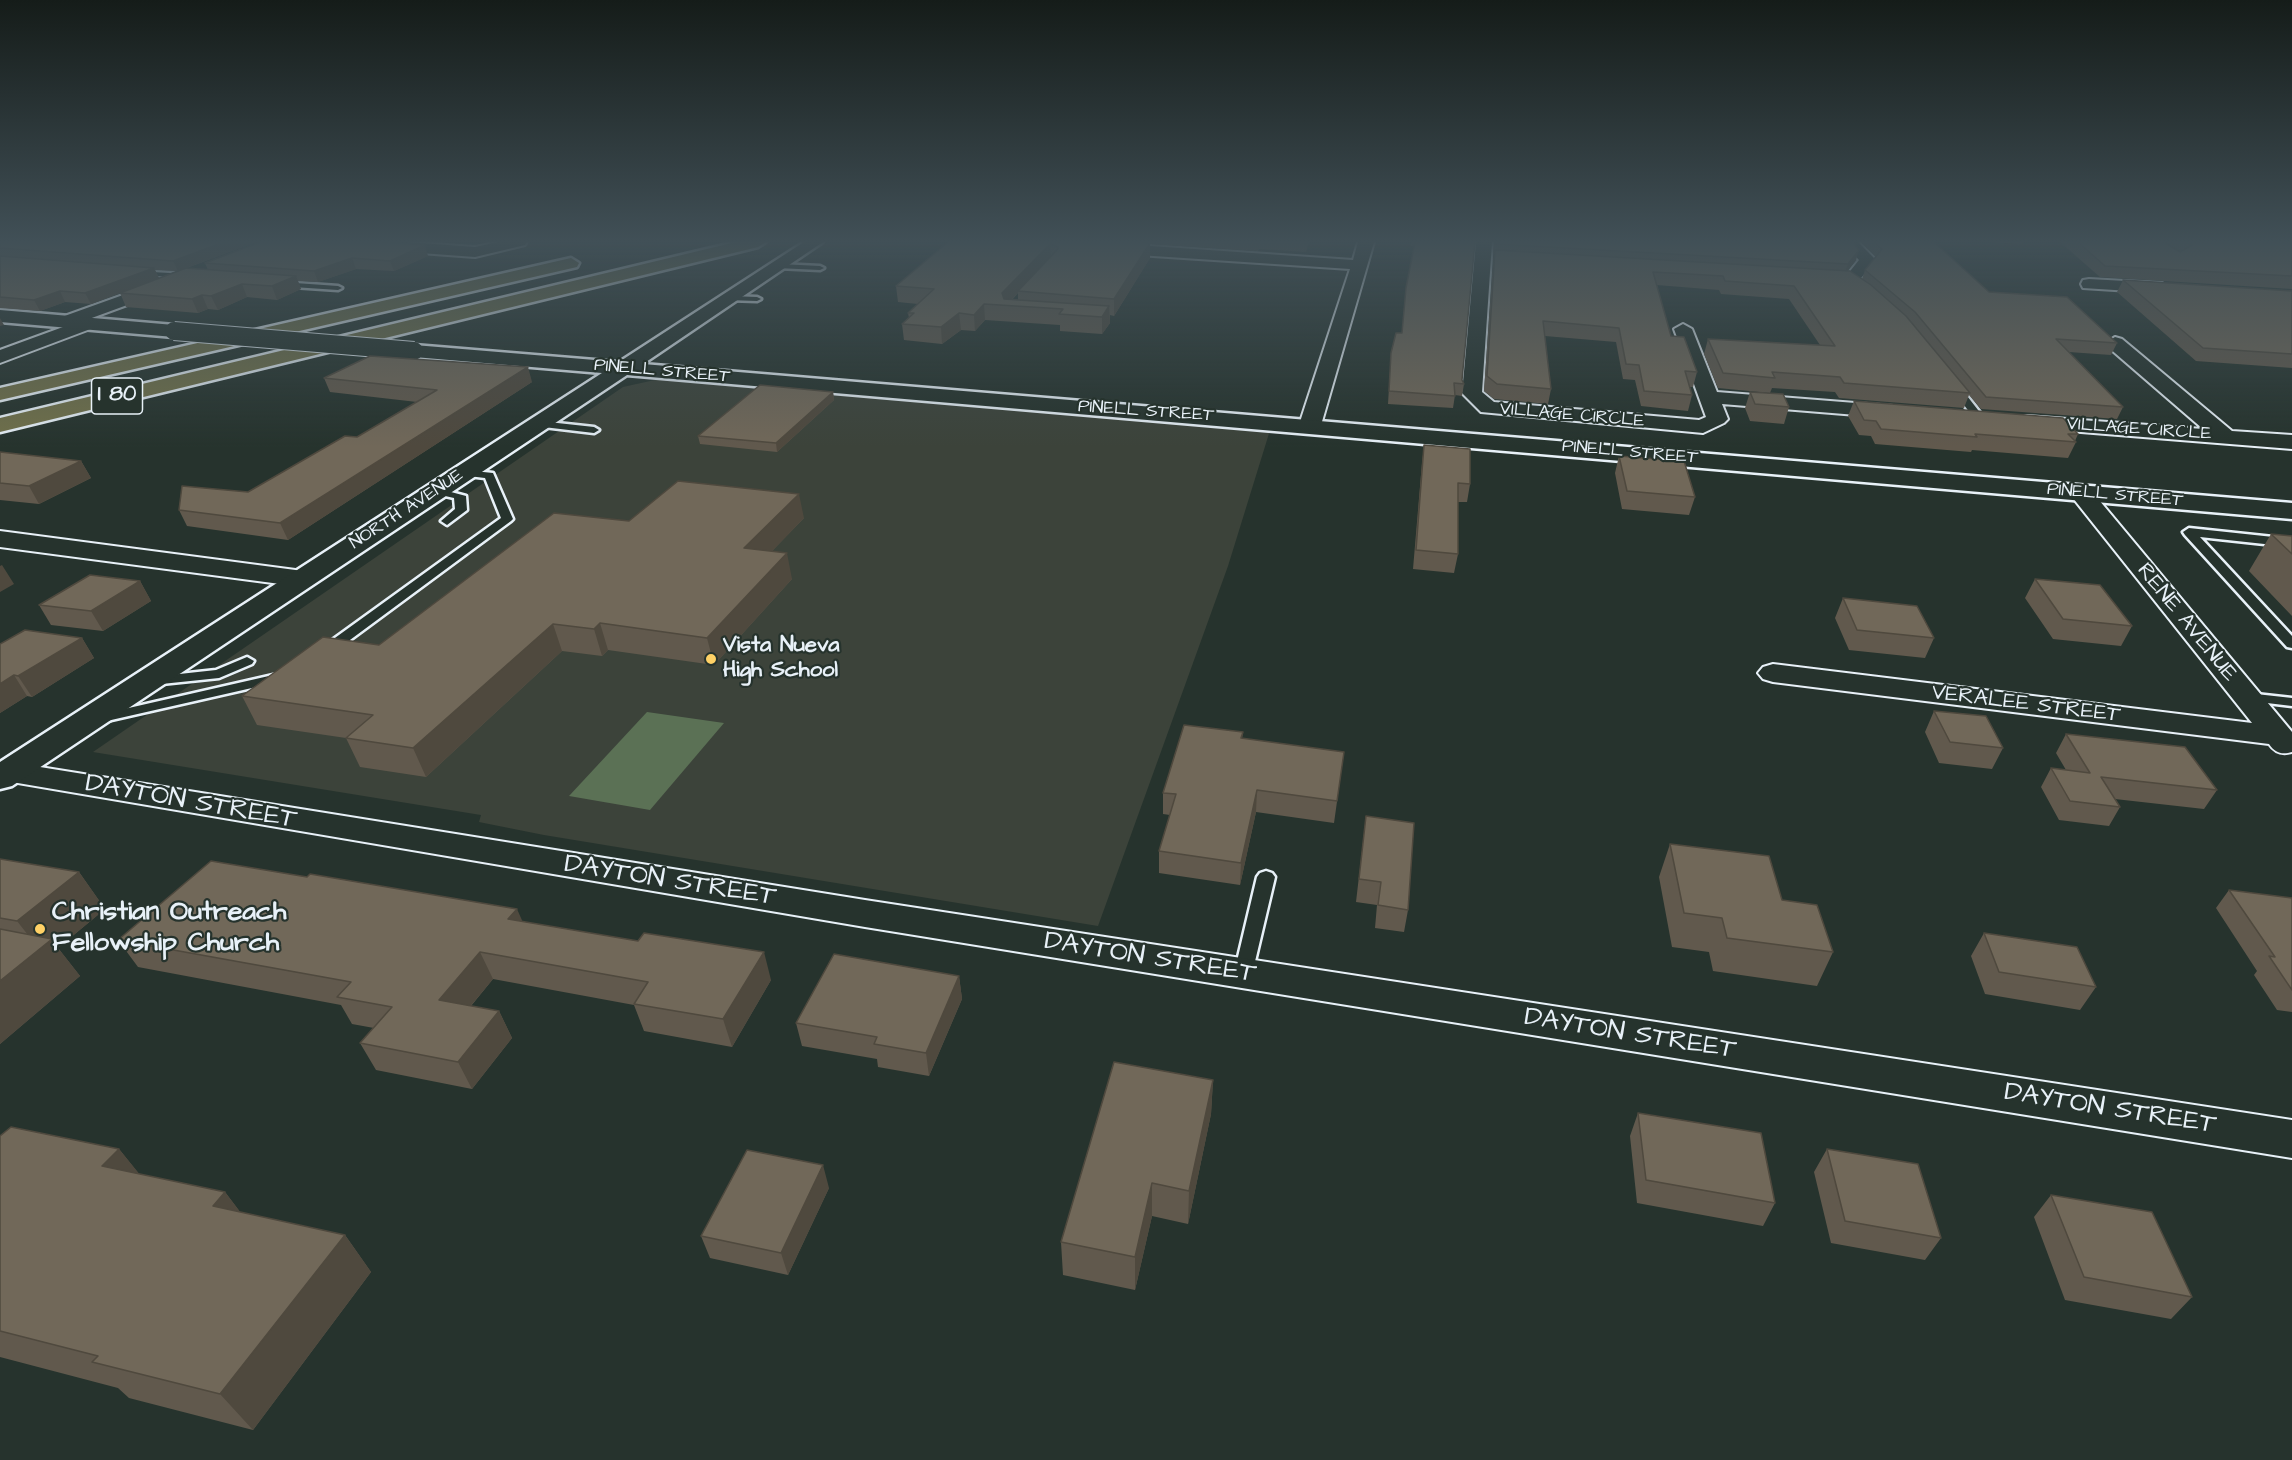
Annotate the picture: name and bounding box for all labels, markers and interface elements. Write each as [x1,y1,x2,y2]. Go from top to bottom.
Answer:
street label: PINELL STREET [593,355,731,389]
road number: I 80 [92,378,142,414]
street label: PINELL STREET [1077,396,1215,428]
street label: VILLAGE CIRCLE [1499,399,1645,433]
street label: VILLAGE CIRCLE [2066,414,2212,446]
street label: PINELL STREET [1561,436,1699,470]
street label: NORTH AVENUE [346,465,468,555]
street label: PINELL STREET [2046,479,2184,513]
street label: RENE AVENUE [2130,559,2242,687]
place label: Vista Nueva High School [723,633,840,684]
marker: Vista Nueva High School [704,652,718,666]
street label: VERALEE STREET [1930,680,2122,730]
street label: DAYTON STREET [83,768,299,838]
street label: DAYTON STREET [562,849,778,915]
place label: Christian Outreach Fellowship Church [52,897,286,960]
marker: Christian Outreach Fellowship Church [33,922,47,936]
street label: DAYTON STREET [1042,926,1258,992]
street label: DAYTON STREET [1522,1002,1738,1068]
street label: DAYTON STREET [2002,1077,2218,1143]

